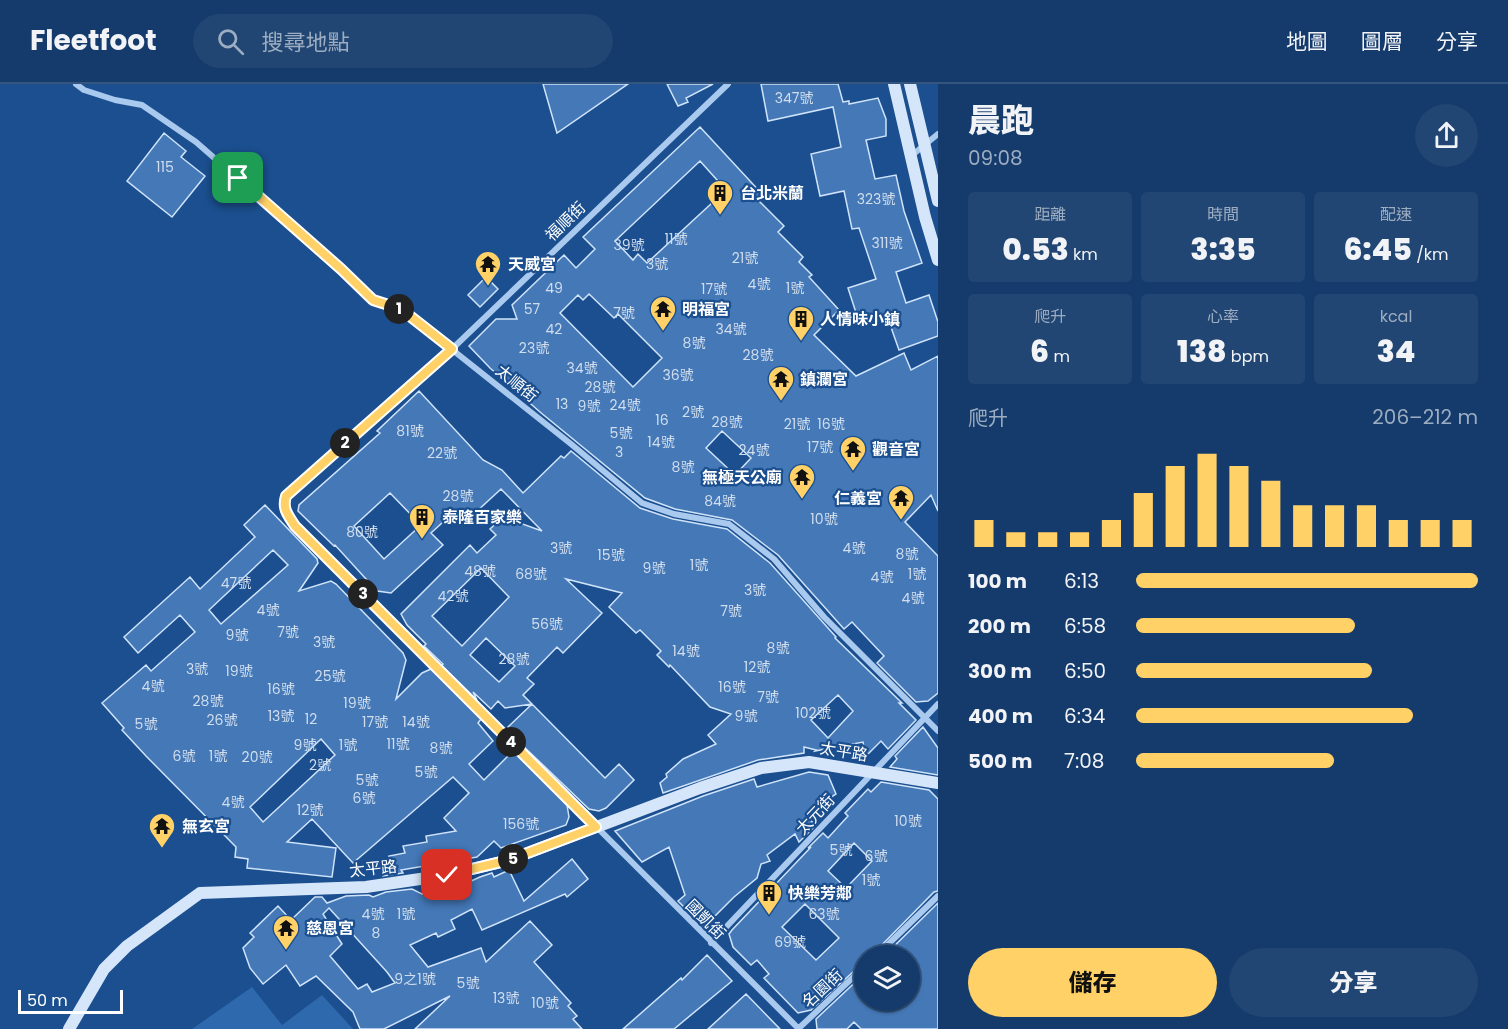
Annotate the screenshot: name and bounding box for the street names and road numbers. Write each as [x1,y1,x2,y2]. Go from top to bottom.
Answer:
street label: 福順街 [540,196,591,246]
street label: 太順街 [491,359,543,407]
street label: 太平路 [818,736,869,767]
street label: 太元街 [791,789,840,840]
street label: 太平路 [348,855,398,882]
street label: 國凱街 [681,894,731,944]
street label: 名園街 [797,964,848,1013]

